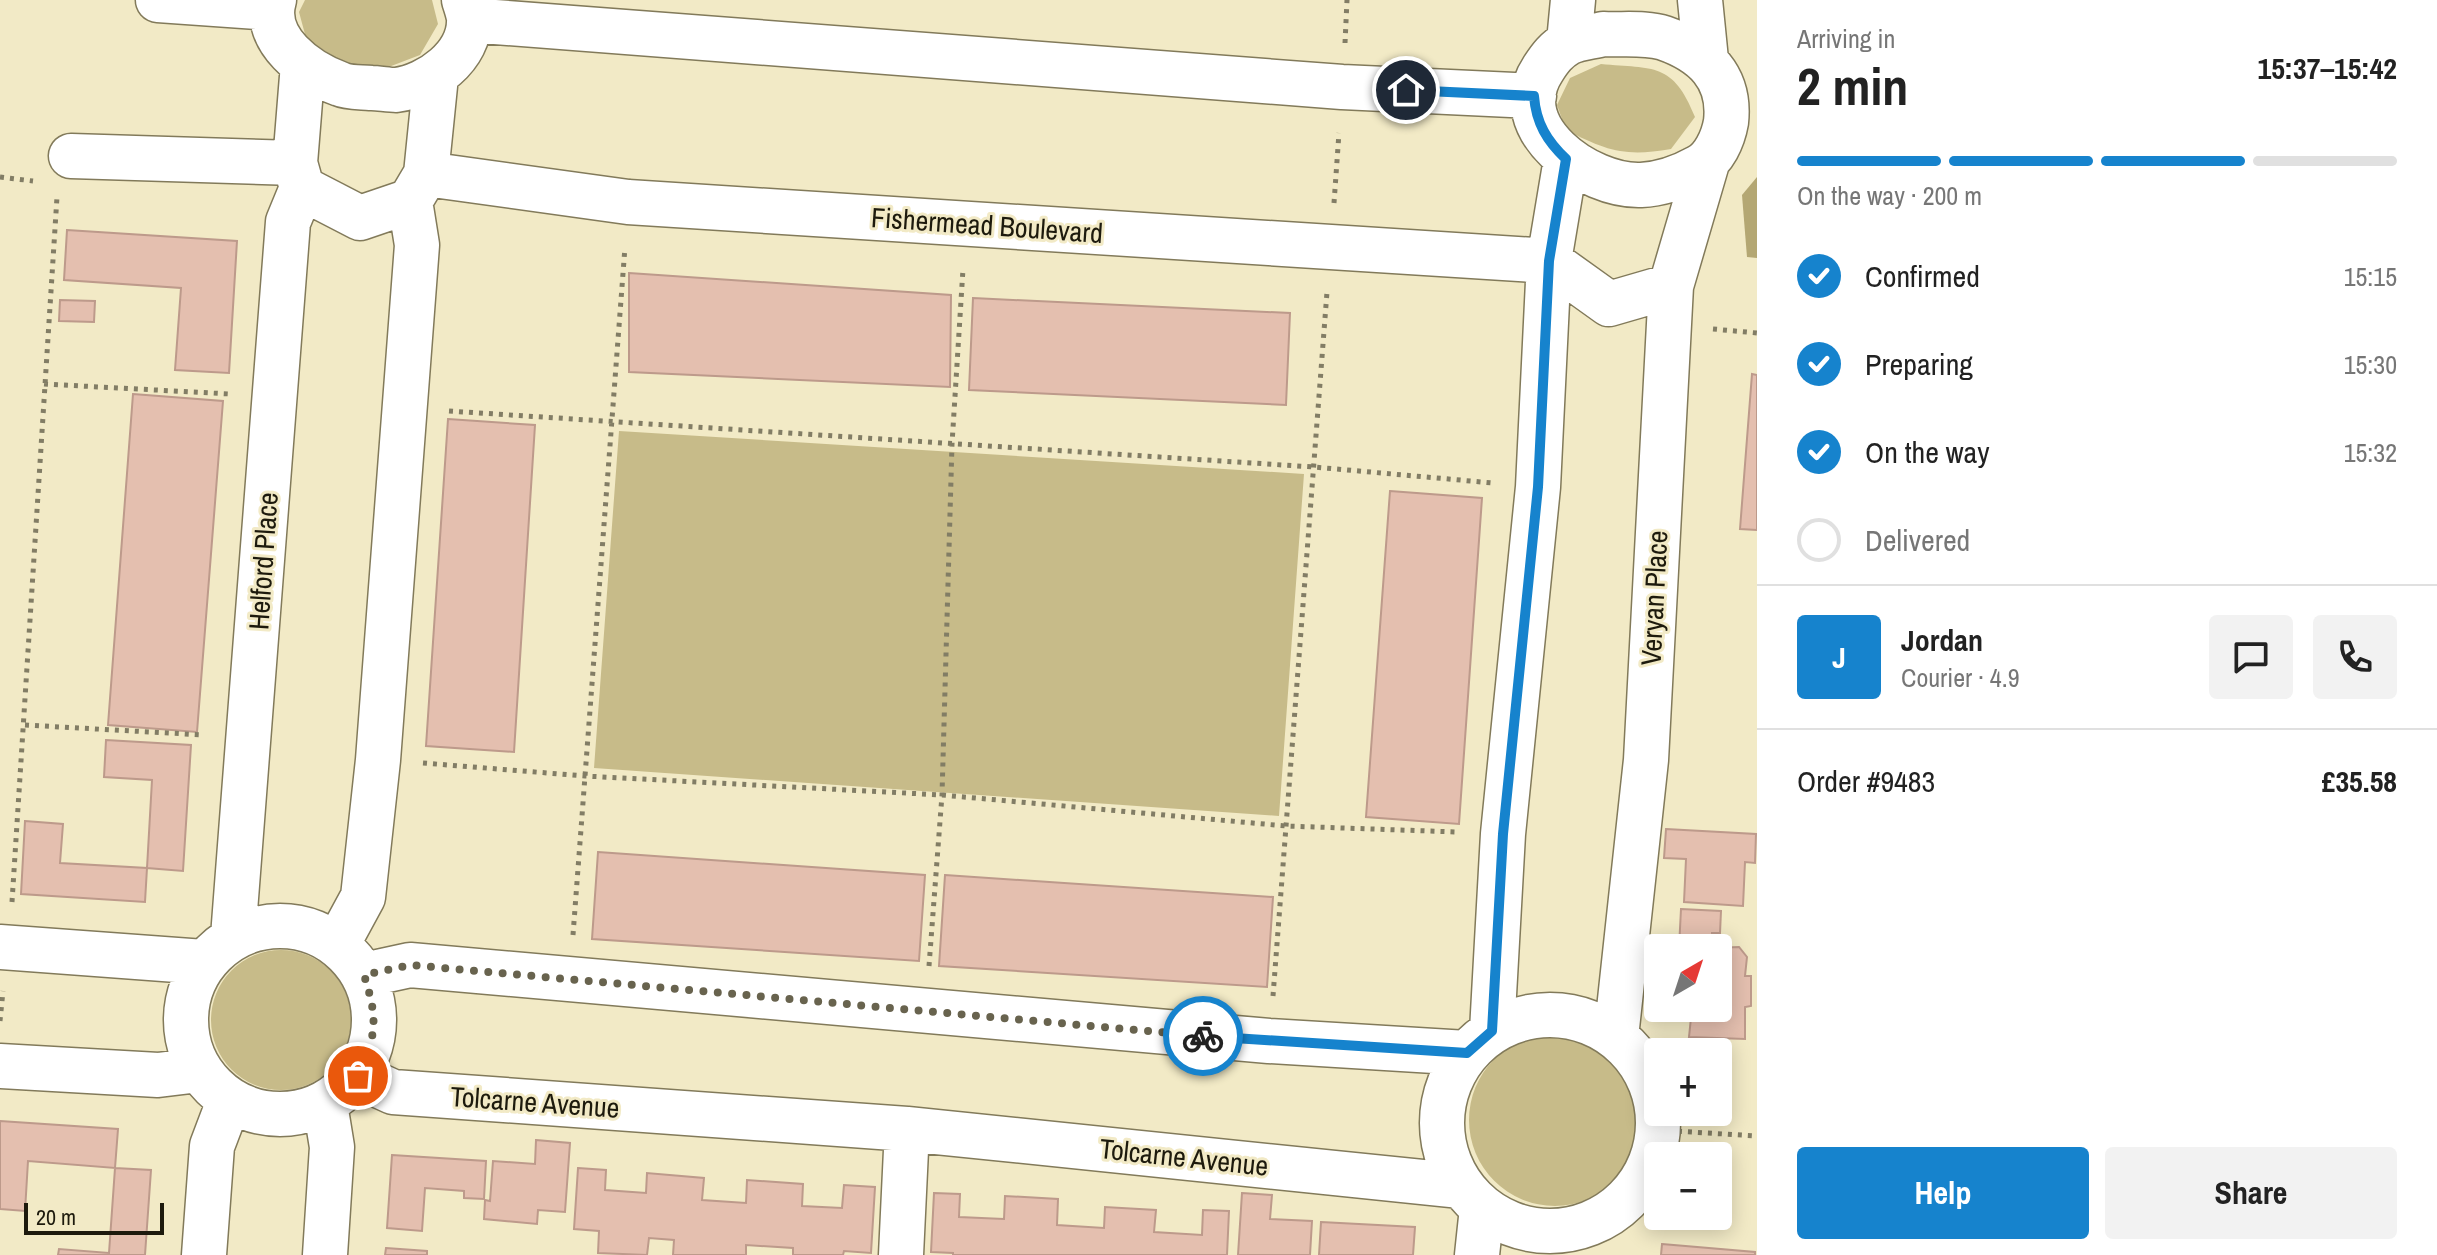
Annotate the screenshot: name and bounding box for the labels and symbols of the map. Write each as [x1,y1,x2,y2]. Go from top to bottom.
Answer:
pin [1372,56,1440,124]
street label: Fishermead Boulevard [870,198,1104,252]
street label: Helford Place [239,491,287,631]
street label: Veryan Place [1631,529,1677,667]
north arrow [1644,934,1732,1022]
courier [1163,996,1243,1076]
pin [324,1042,392,1110]
street label: Tolcarne Avenue [449,1077,621,1127]
street label: Tolcarne Avenue [1098,1129,1270,1185]
scale bar [24,1199,164,1235]

